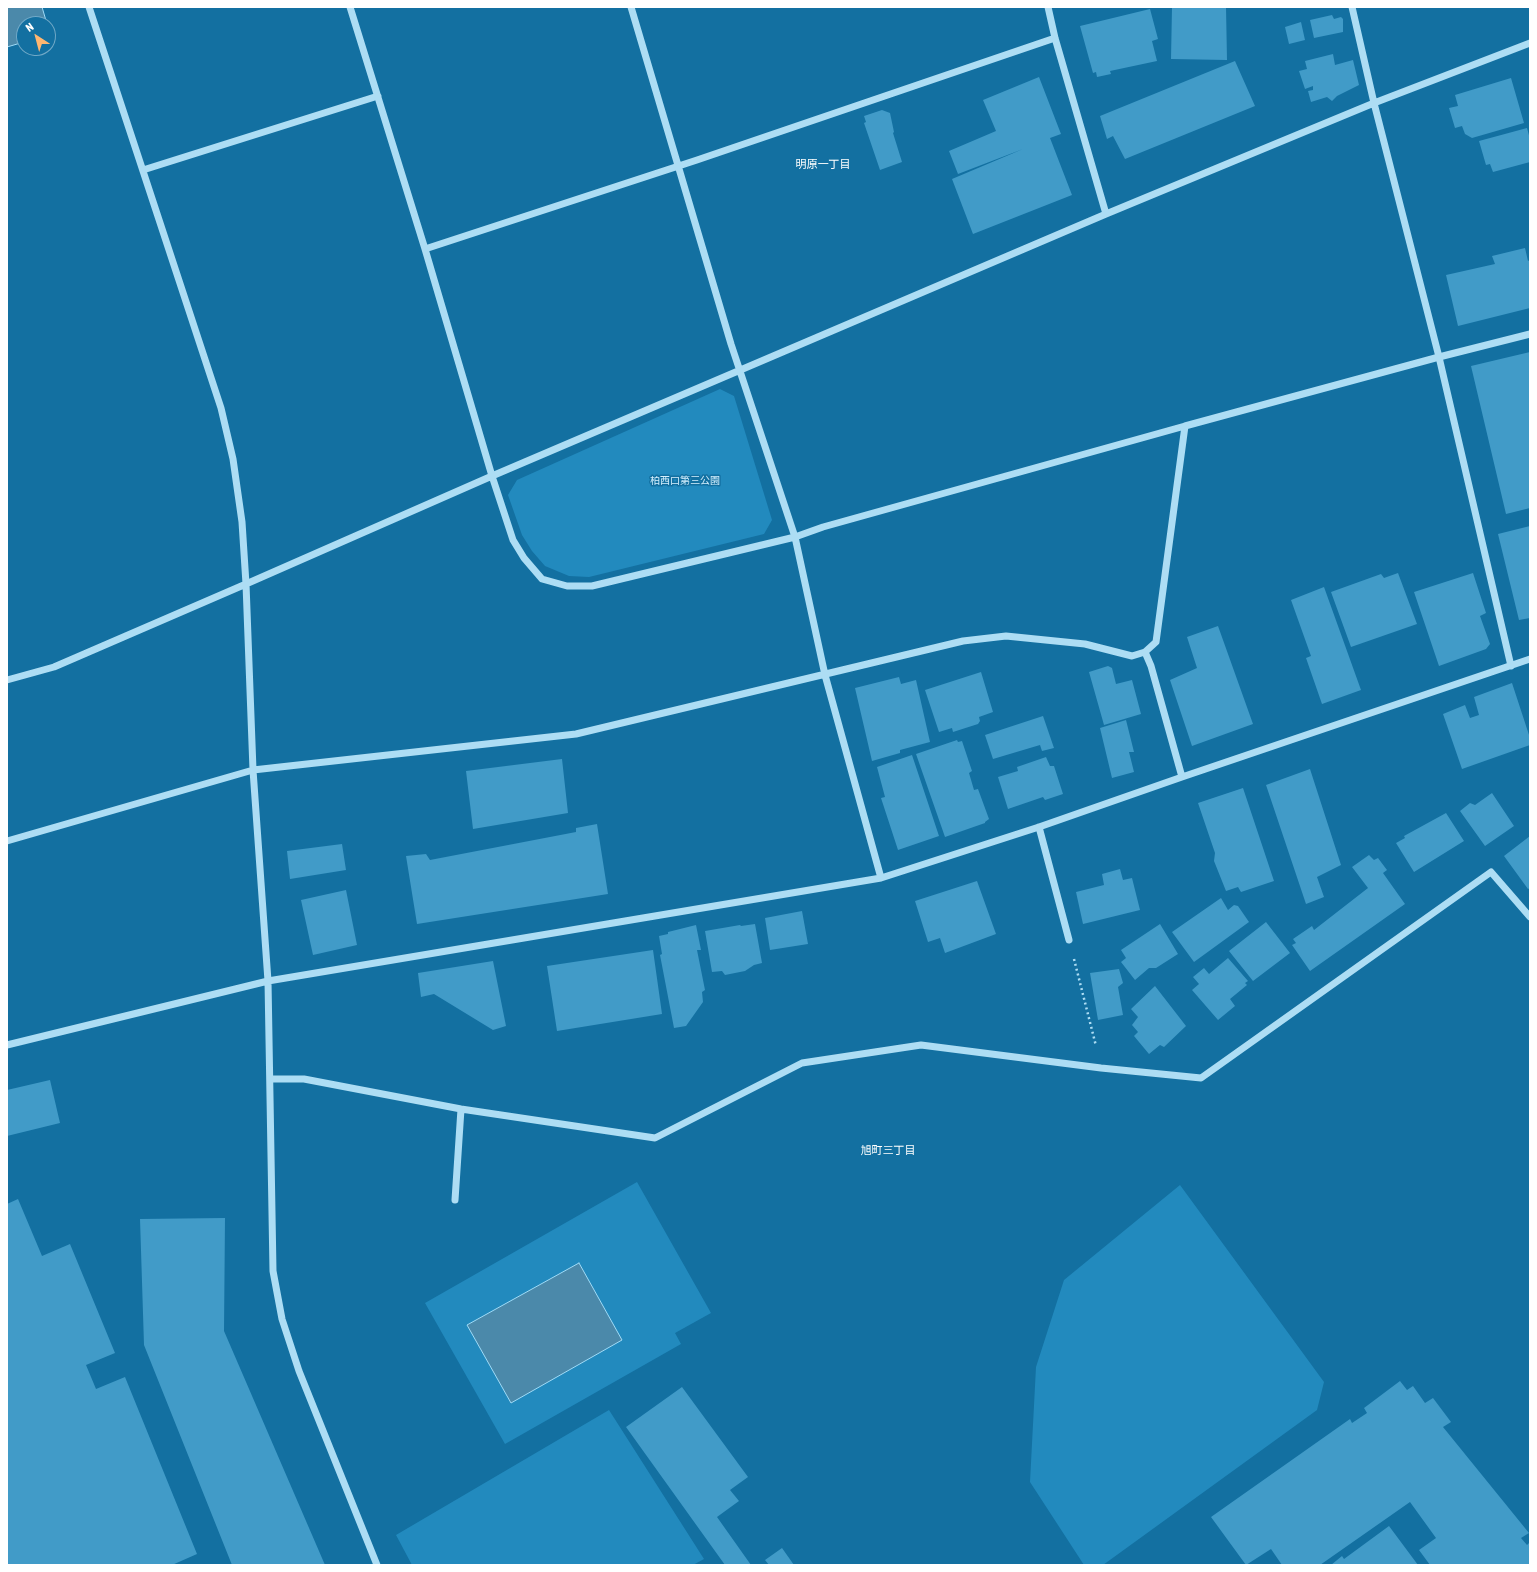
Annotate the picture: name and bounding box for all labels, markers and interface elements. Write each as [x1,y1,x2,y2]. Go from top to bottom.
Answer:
north arrow [16,16,56,56]
text: N [23,20,36,34]
district label: 明原一丁目 [796,158,850,172]
park label: 柏西口第三公園 [650,475,720,487]
district label: 旭町三丁目 [861,1144,915,1158]

